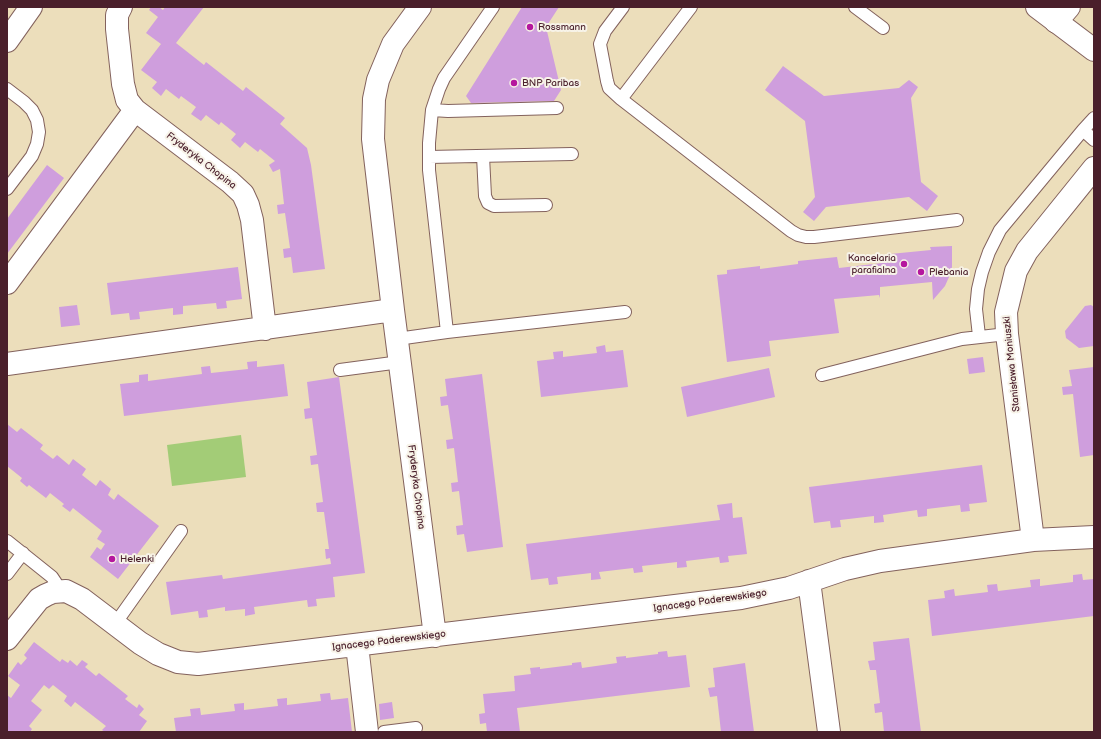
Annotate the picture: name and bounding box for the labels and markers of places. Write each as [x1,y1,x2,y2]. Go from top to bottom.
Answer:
place label: Rossmann [538,21,586,33]
marker: Rossmann [525,22,535,32]
place label: BNP Paribas [522,77,579,89]
marker: BNP Paribas [509,78,519,88]
place label: Kancelaria parafialna [848,252,896,276]
marker: Kancelaria parafialna [899,259,909,269]
place label: Plebania [929,266,968,278]
marker: Plebania [916,267,926,277]
place label: Helenki [120,553,154,565]
marker: Helenki [107,554,117,564]

